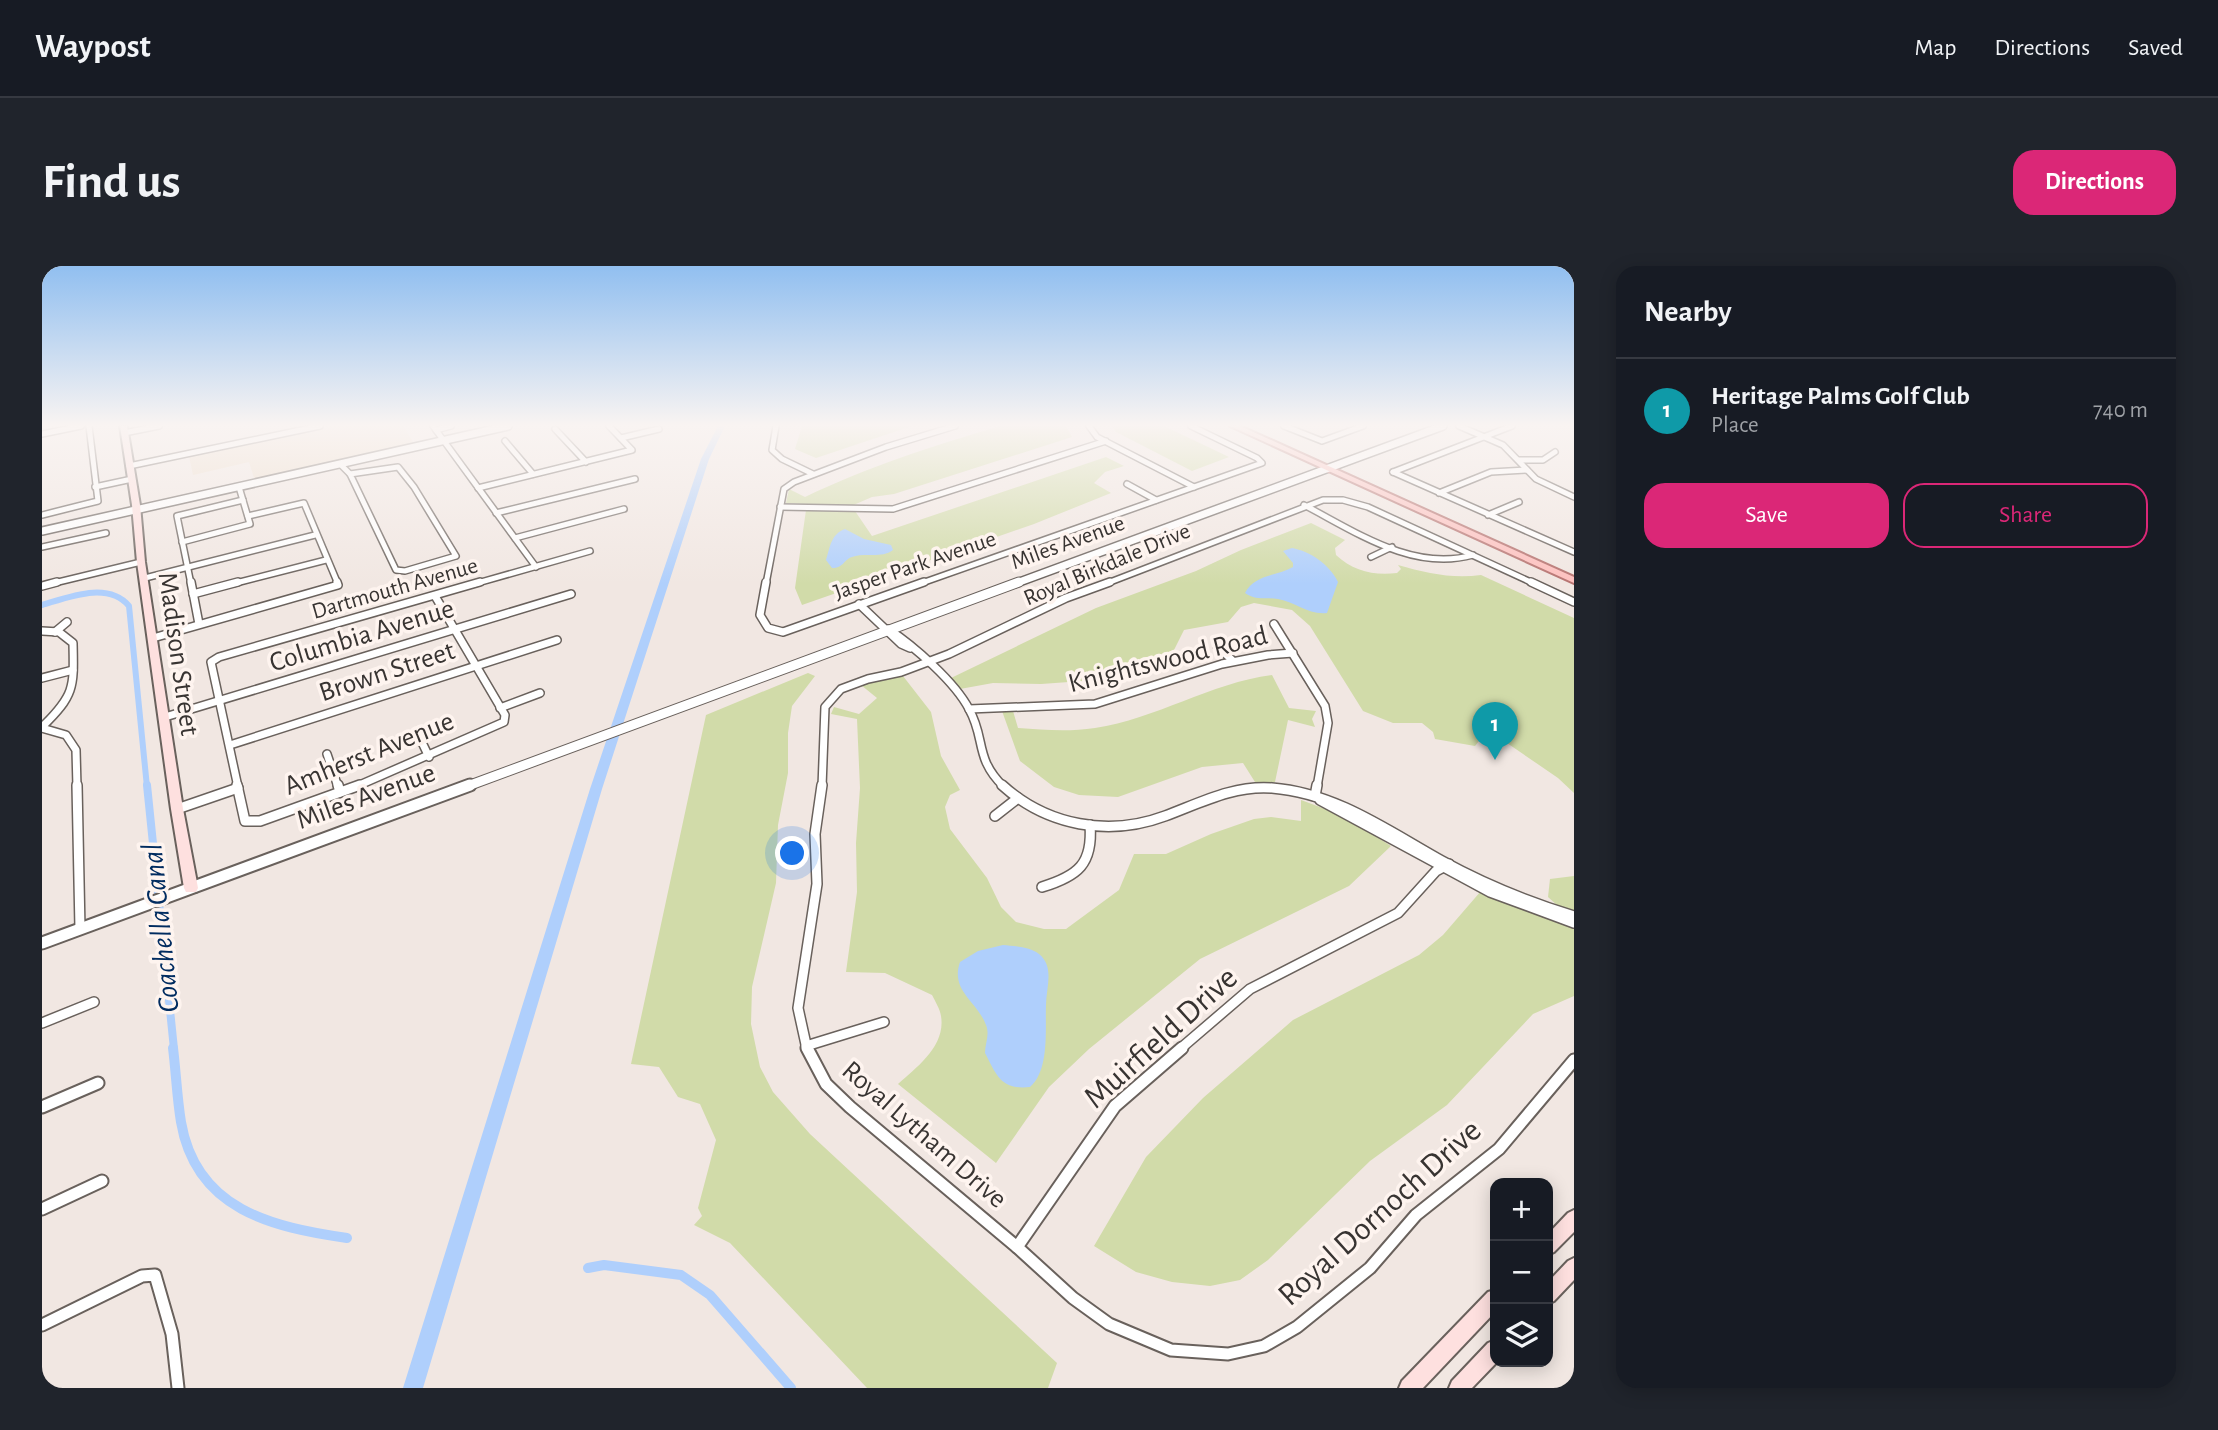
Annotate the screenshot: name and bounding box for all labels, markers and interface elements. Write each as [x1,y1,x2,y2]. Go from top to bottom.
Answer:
text: Waypost [35,31,151,64]
text: Map [1914,36,1956,60]
text: Directions [1994,36,2090,60]
text: Saved [2128,36,2183,60]
button: Directions [2013,150,2176,215]
text: Find us [42,158,181,207]
text: Nearby [1644,297,1732,327]
text: Heritage Palms Golf Club [1711,383,1970,409]
text: 1 [1663,399,1671,422]
text: 740 m [2093,399,2148,422]
text: Place [1711,414,1759,437]
button: Save [1644,483,1889,548]
button: Share [1903,483,2148,548]
street label: Miles Avenue [1008,512,1128,574]
street label: Royal Birkdale Drive [1020,520,1194,610]
street label: Jasper Park Avenue [831,527,999,605]
street label: Dartmouth Avenue [309,554,481,624]
street label: Madison Street [153,570,203,738]
street label: Columbia Avenue [266,595,458,677]
street label: Knightswood Road [1065,622,1271,698]
street label: Brown Street [316,637,458,707]
pin: 1 [1472,702,1518,760]
street label: Amherst Avenue [280,707,458,801]
street label: Miles Avenue [293,759,439,835]
your location [775,836,809,870]
water label: Coachella Canal [137,842,185,1014]
street label: Muirfield Drive [1078,961,1244,1115]
street label: Royal Lytham Drive [836,1056,1012,1214]
street label: Royal Dornoch Drive [1272,1114,1488,1312]
map controls [1490,1178,1553,1367]
button: + [1490,1178,1553,1241]
button: − [1490,1241,1553,1304]
button: layers [1490,1304,1553,1367]

